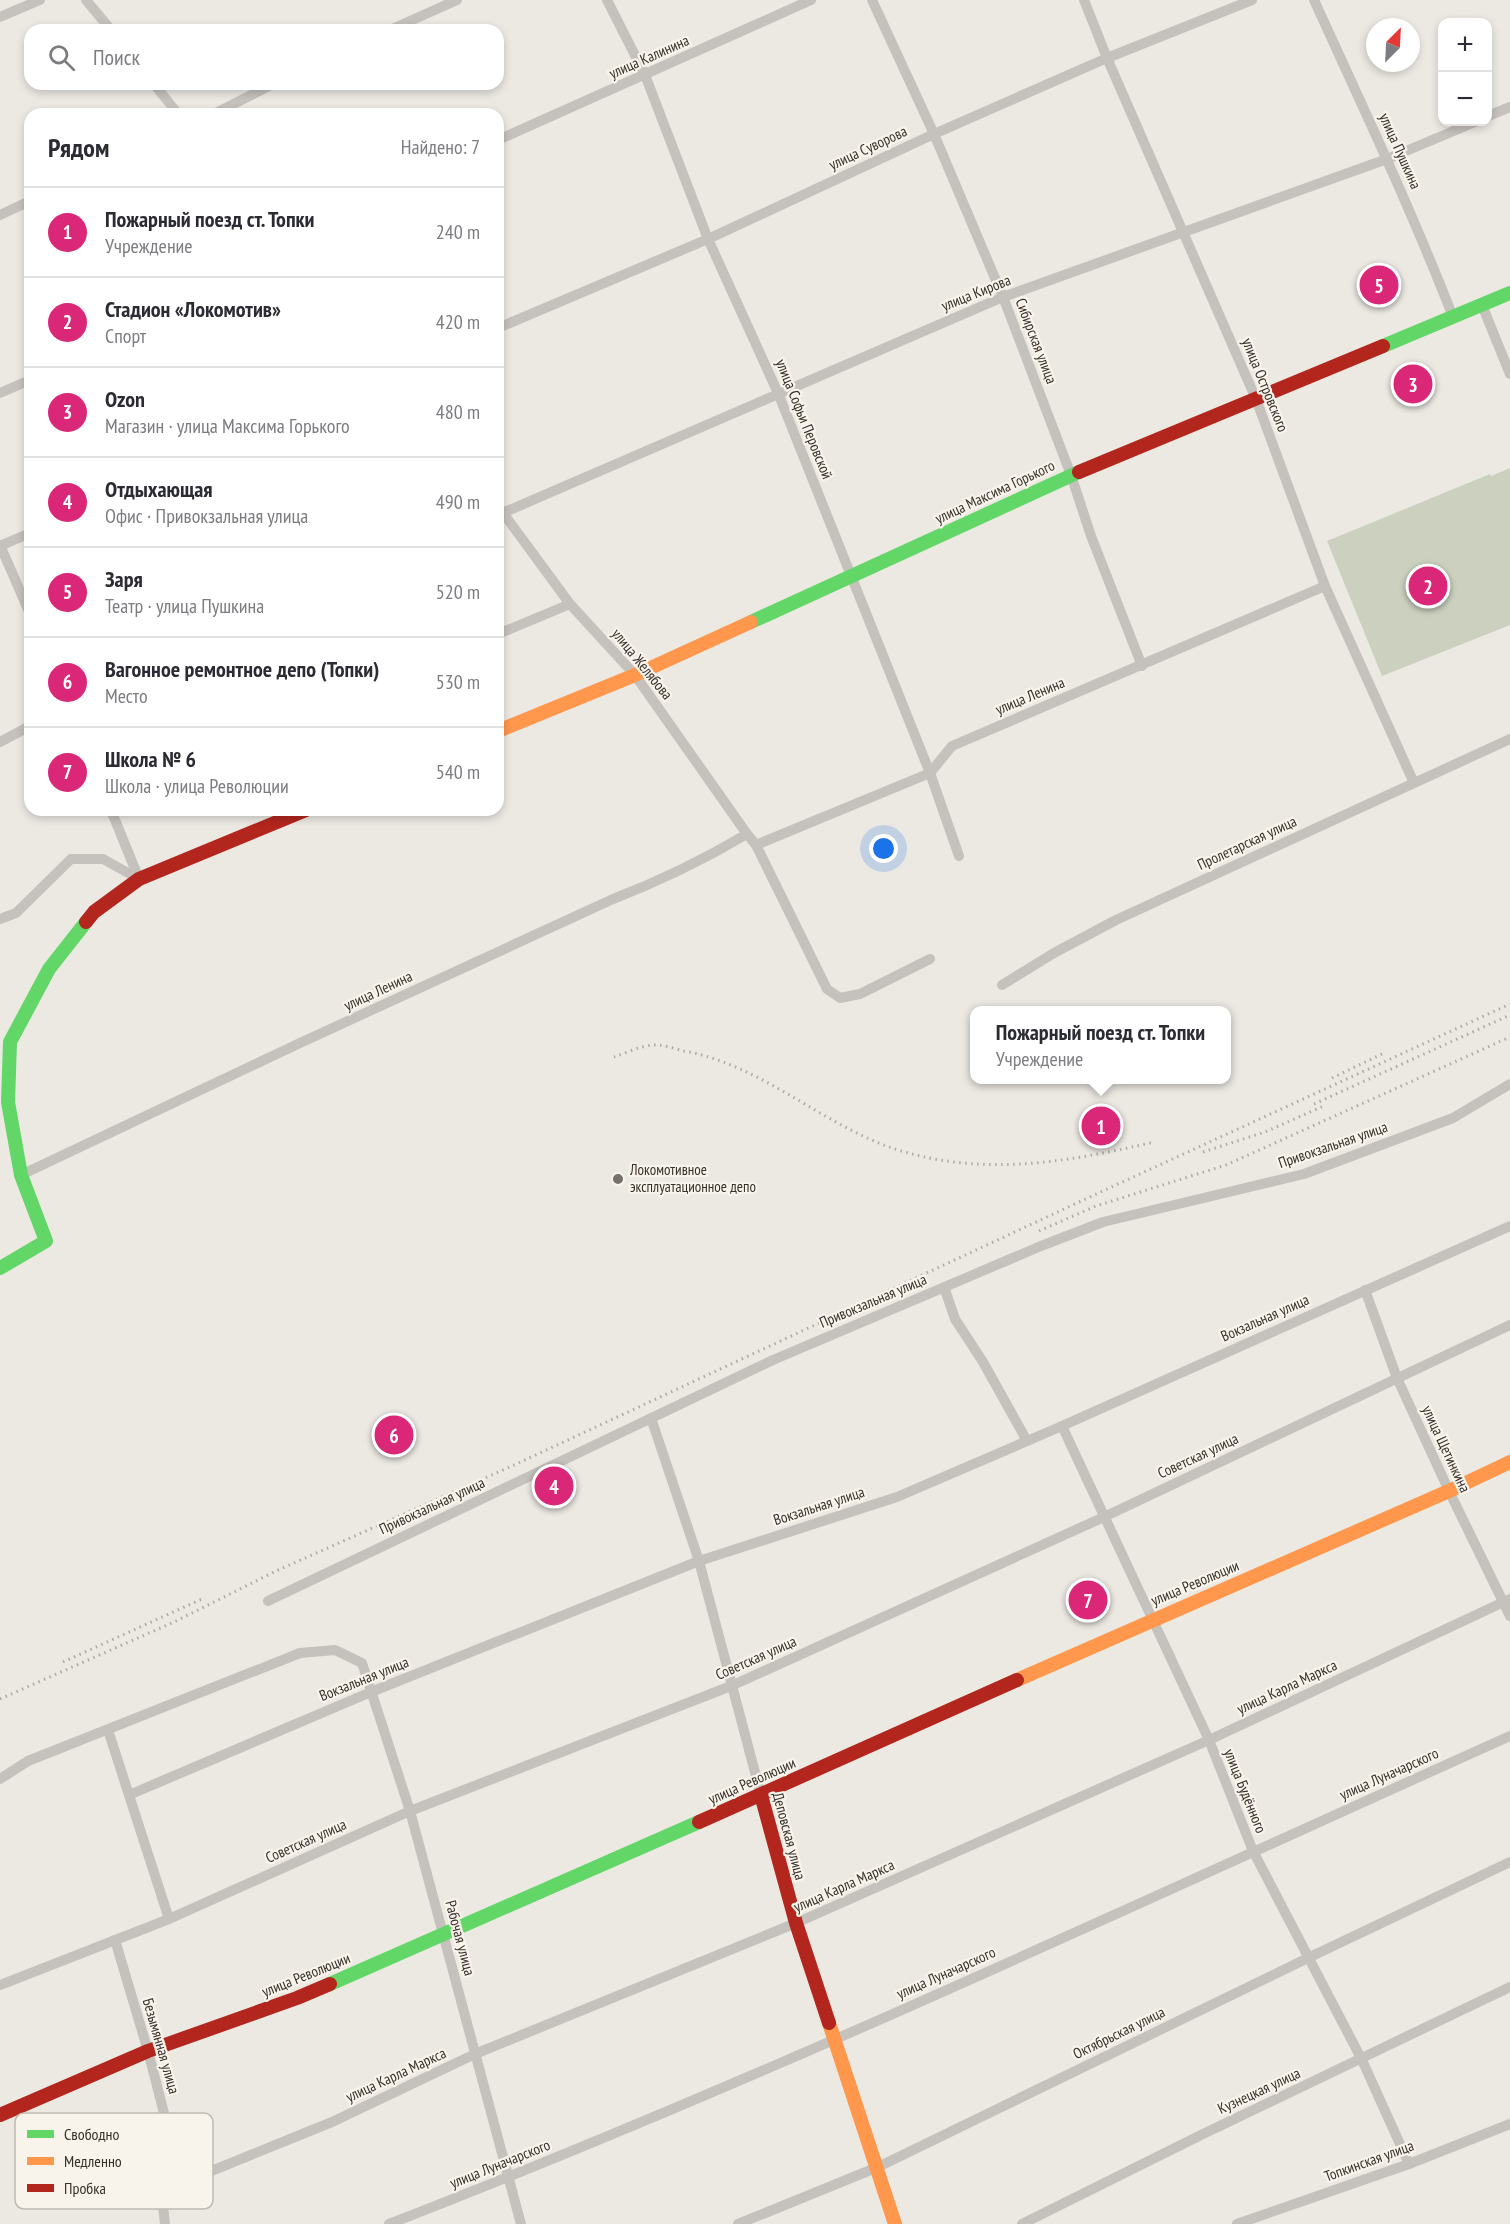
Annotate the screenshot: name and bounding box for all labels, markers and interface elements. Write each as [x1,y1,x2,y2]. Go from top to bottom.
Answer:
north arrow [1366,18,1420,72]
map controls [1438,18,1492,126]
button: + [1438,18,1492,72]
search box [24,24,504,90]
street label: улица Калинина [606,30,692,83]
icon: search [45,41,78,74]
text: Поиск [93,43,140,71]
button: − [1438,72,1492,126]
street label: улица Пушкина [1375,110,1426,192]
street label: улица Суворова [826,121,910,174]
text: Рядом [48,131,109,164]
text: Найдено: 7 [401,134,480,160]
text: Пожарный поезд ст. Топки [105,205,314,233]
text: 1 [63,219,72,245]
text: 240 m [436,219,480,245]
text: Учреждение [105,233,193,259]
pin: 5 [1360,262,1398,308]
street label: улица Кирова [938,270,1013,315]
text: Стадион «Локомотив» [105,295,281,323]
street label: Сибирская улица [1011,295,1061,386]
text: 2 [63,309,72,335]
text: 420 m [436,309,480,335]
text: Спорт [105,323,146,349]
street label: улица Островского [1238,335,1293,434]
street label: улица Софьи Перовской [772,356,837,482]
pin: 3 [1394,362,1432,406]
text: Ozon [105,385,145,413]
text: 3 [63,399,72,425]
text: 480 m [436,399,480,425]
text: Магазин · улица Максима Горького [105,413,350,439]
street label: улица Максима Горького [932,456,1058,528]
text: Отдыхающая [105,475,213,503]
text: 4 [63,489,72,515]
text: 490 m [436,489,480,515]
text: Офис · Привокзальная улица [105,503,308,529]
pin: 2 [1408,564,1448,608]
text: Заря [105,565,143,593]
text: 5 [63,579,72,605]
text: 520 m [436,579,480,605]
text: Театр · улица Пушкина [105,593,264,619]
street label: улица Желябова [608,624,677,703]
text: Вагонное ремонтное депо (Топки) [105,655,379,683]
text: 6 [63,669,72,695]
text: 530 m [436,669,480,695]
street label: улица Ленина [992,672,1067,719]
text: Место [105,683,148,709]
text: Школа № 6 [105,745,196,773]
text: 7 [63,759,72,785]
text: 540 m [436,759,480,785]
text: Школа · улица Революции [105,773,289,799]
street label: Пролетарская улица [1194,811,1299,874]
your location [869,834,898,863]
street label: улица Ленина [341,966,415,1015]
popup [970,1006,1231,1084]
text: Пожарный поезд ст. Топки [996,1018,1205,1046]
text: Учреждение [996,1046,1083,1072]
pin: 1 [1082,1104,1120,1148]
street label: Привокзальная улица [1276,1117,1390,1172]
place label: Локомотивное эксплуатационное депо [629,1160,756,1196]
marker: Локомотивное эксплуатационное депо [611,1172,625,1186]
street label: Привокзальная улица [816,1269,929,1332]
street label: Вокзальная улица [1218,1290,1312,1345]
street label: улица Щетинкина [1418,1402,1475,1495]
pin: 6 [374,1412,414,1458]
street label: Советская улица [1155,1429,1241,1482]
pin: 4 [534,1464,574,1508]
street label: Привокзальная улица [376,1473,488,1538]
street label: Вокзальная улица [771,1482,867,1529]
street label: улица Революции [1148,1556,1242,1610]
pin: 7 [1068,1578,1108,1622]
street label: Советская улица [712,1631,799,1684]
street label: Вокзальная улица [316,1652,411,1705]
street label: улица Карла Маркса [1234,1655,1340,1718]
street label: улица Луначарского [1336,1743,1441,1804]
street label: улица Будённого [1220,1746,1271,1836]
street label: улица Революции [705,1753,798,1808]
street label: Деповская улица [769,1790,810,1882]
street label: Советская улица [262,1814,349,1867]
street label: улица Карла Маркса [790,1855,897,1916]
street label: Рабочая улица [441,1898,480,1978]
street label: улица Луначарского [893,1942,998,2003]
street label: улица Революции [259,1948,353,2001]
street label: Безымянная улица [139,1996,184,2096]
street label: Октябрьская улица [1070,2002,1168,2063]
street label: улица Карла Маркса [343,2043,449,2106]
street label: Кузнецкая улица [1214,2063,1303,2118]
legend [15,2113,213,2209]
text: Свободно [64,2124,119,2144]
street label: улица Луначарского [447,2135,553,2192]
street label: Топкинская улица [1322,2136,1416,2186]
text: Медленно [64,2151,122,2171]
text: Пробка [64,2178,106,2198]

